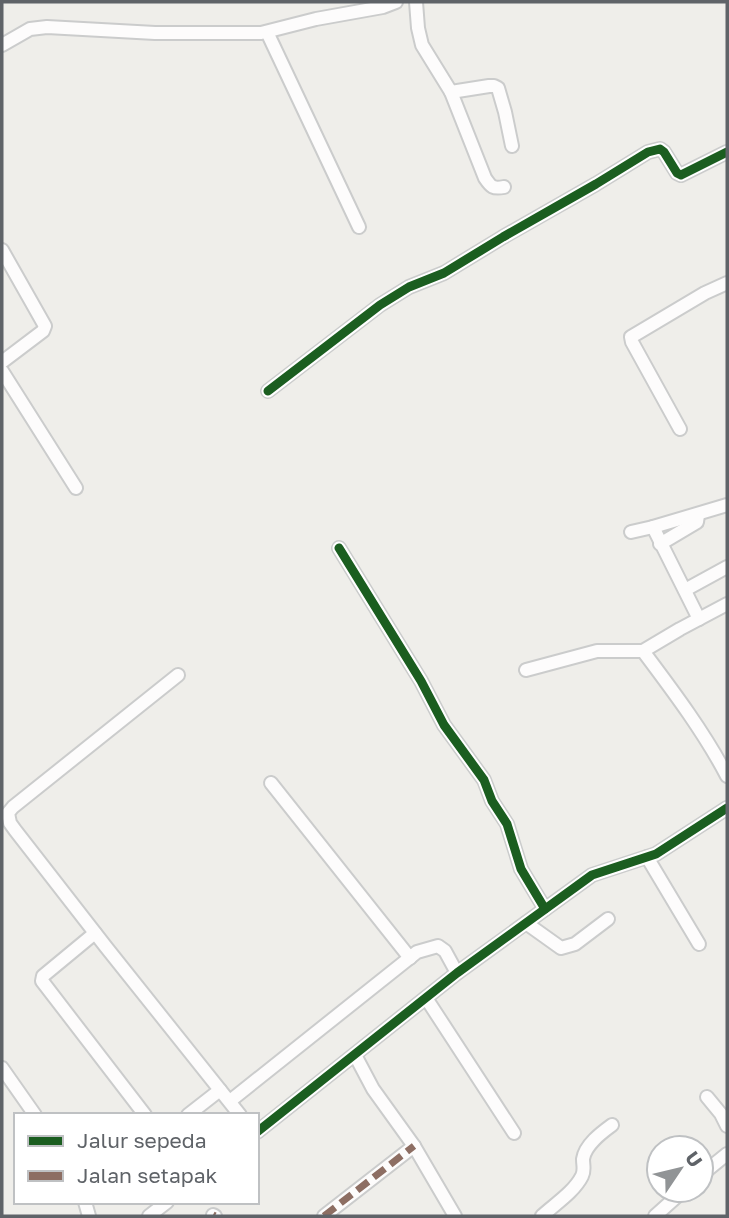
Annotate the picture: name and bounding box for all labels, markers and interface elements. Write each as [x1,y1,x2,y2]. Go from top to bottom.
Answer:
legend [14,1113,259,1204]
text: Jalur sepeda [77,1127,207,1153]
north arrow [645,1134,715,1204]
text: U [681,1147,708,1171]
text: Jalan setapak [77,1162,218,1188]

